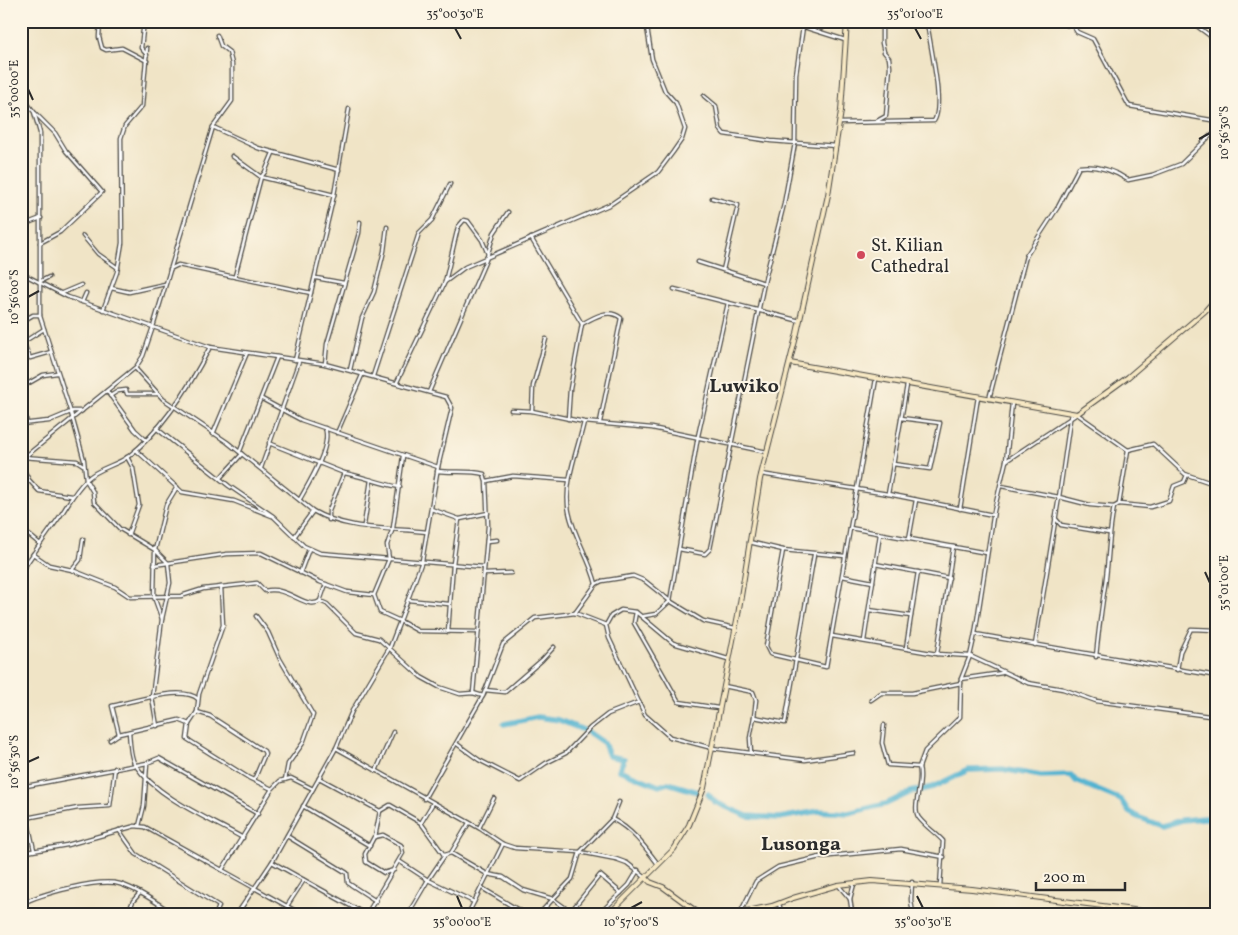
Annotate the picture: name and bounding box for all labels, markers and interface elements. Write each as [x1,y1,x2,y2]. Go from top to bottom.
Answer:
text: 35°00'30"E [426,7,484,23]
text: 35°01'00"E [887,7,943,23]
text: 35°00'00"E [7,60,23,118]
text: 10°56'30"S [1217,106,1233,160]
place label: St. Kilian Cathedral [871,234,949,280]
marker: St. Kilian Cathedral [855,249,867,261]
text: 10°56'00"S [7,269,23,325]
district label: Luwiko [709,373,779,401]
text: 35°01'00"E [1217,555,1233,611]
text: 10°56'30"S [7,735,23,789]
district label: Lusonga [761,831,841,859]
scale bar [1036,860,1124,892]
text: 200 m [1043,868,1086,889]
text: 35°00'00"E [433,915,491,931]
text: 10°57'00"S [603,915,659,931]
text: 35°00'30"E [894,915,952,931]

